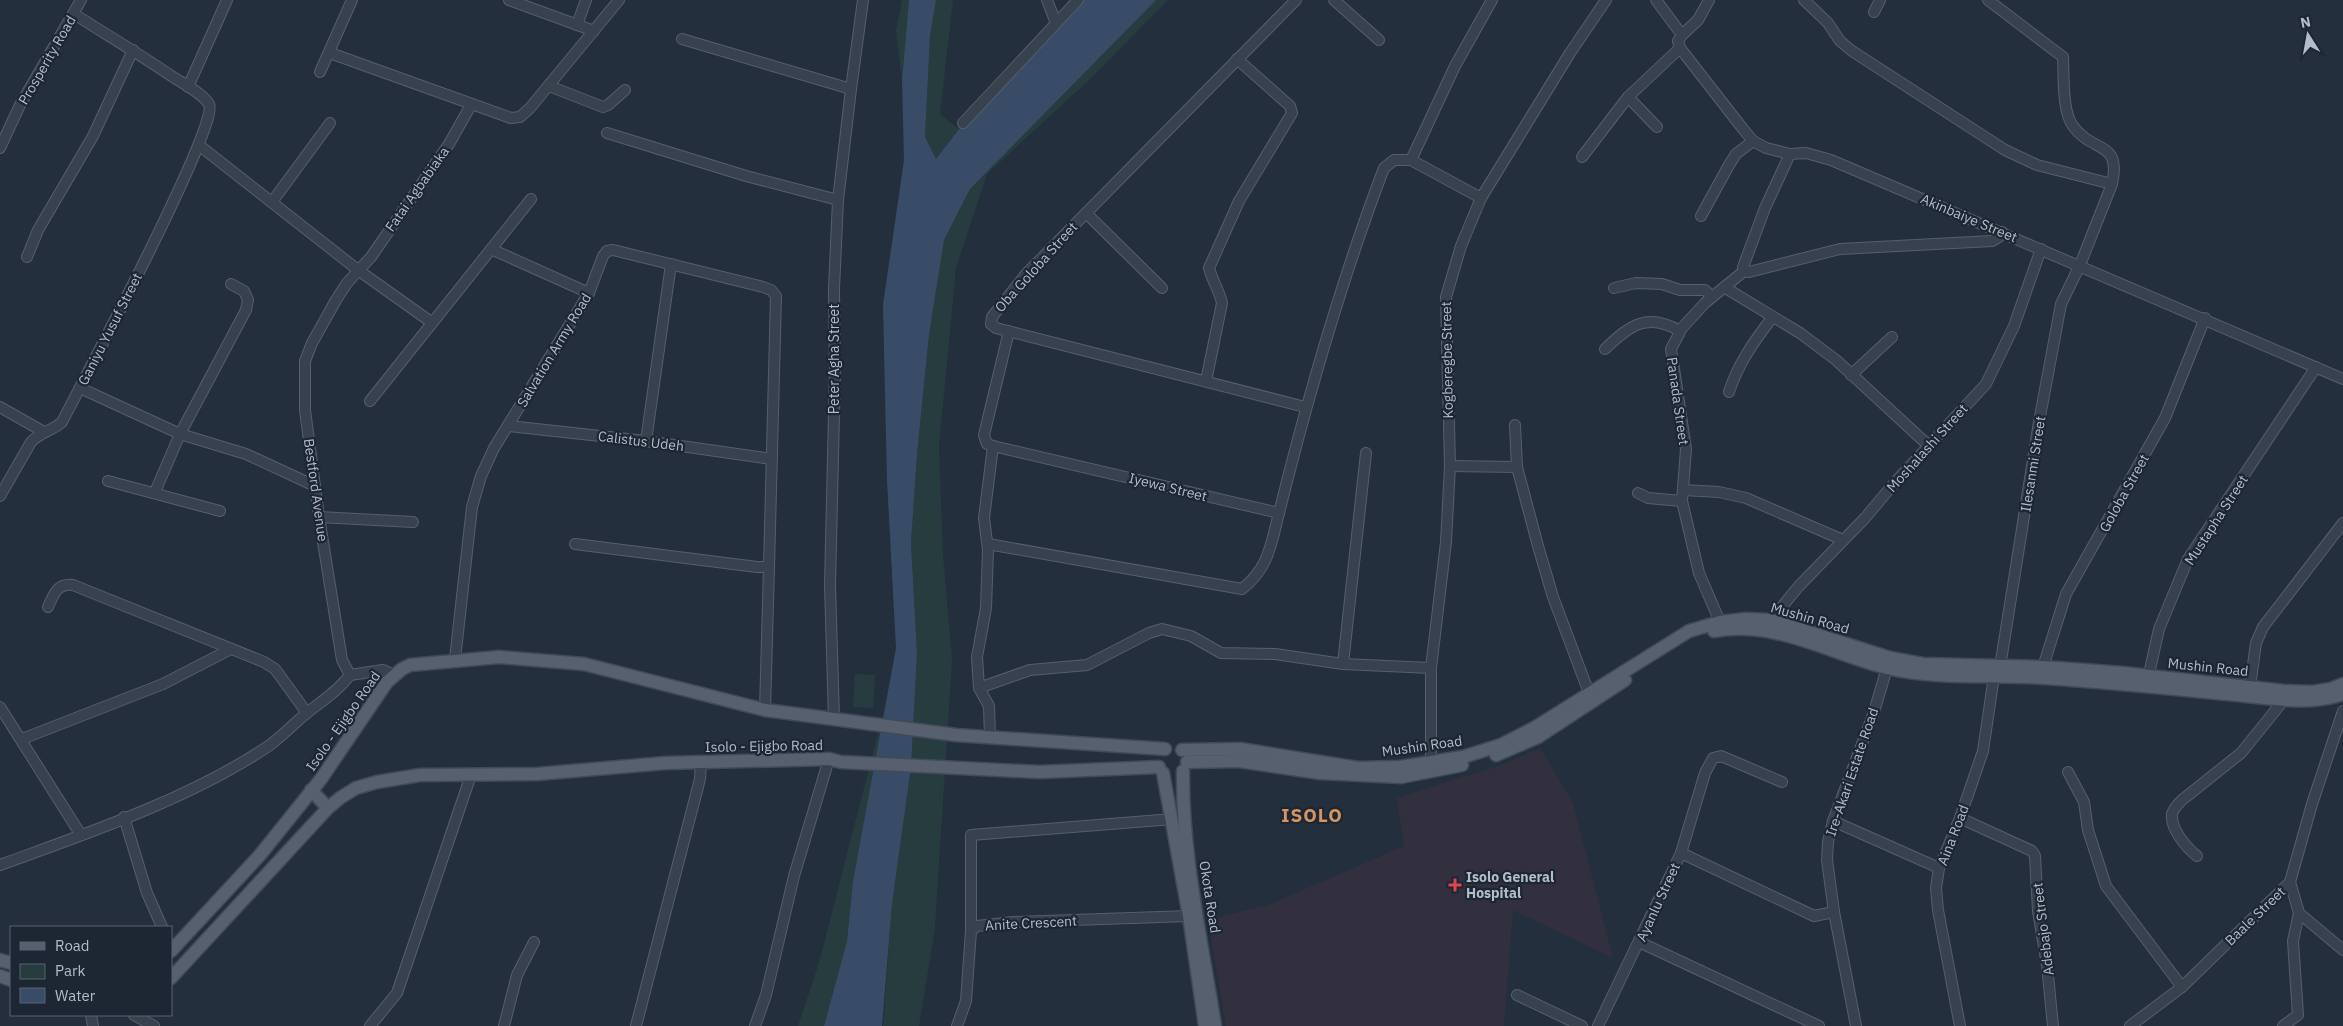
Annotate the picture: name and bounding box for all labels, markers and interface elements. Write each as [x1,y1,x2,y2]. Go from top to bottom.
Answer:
north arrow [2283,10,2333,60]
street label: Prosperity Road [14,12,80,108]
text: N [2299,12,2312,32]
street label: Fatai Agbabiaka [381,143,453,235]
street label: Akinbaiye Street [1918,190,2020,246]
street label: Oba Goloba Street [991,218,1081,316]
street label: Ganiyu Yusuf Street [74,270,146,388]
street label: Salvation Army Road [513,290,595,410]
street label: Kogberegbe Street [1437,301,1457,419]
street label: Peter Agha Street [825,304,843,414]
street label: Panada Street [1663,356,1693,446]
street label: Moshalashi Street [1883,400,1971,496]
street label: Ilesanmi Street [2017,415,2049,513]
street label: Calistus Udeh [597,427,685,455]
street label: Bestford Avenue [300,437,332,543]
street label: Goloba Street [2095,451,2153,535]
street label: Iyewa Street [1127,469,1209,505]
street label: Mustapha Street [2180,472,2252,568]
street label: Mushin Road [1769,598,1851,638]
street label: Mushin Road [2167,654,2249,680]
street label: Isolo - Ejigbo Road [302,667,384,775]
street label: Ire-Akari Estate Road [1822,705,1882,839]
street label: Mushin Road [1381,731,1463,761]
street label: Isolo - Ejigbo Road [705,736,823,756]
street label: Aina Road [1933,802,1973,868]
district label: ISOLO [1281,803,1343,827]
street label: Okota Road [1195,860,1225,934]
street label: Ayanlu Street [1632,860,1684,944]
place label: Isolo General Hospital [1466,868,1554,902]
marker: Isolo General Hospital [1448,878,1462,892]
street label: Adebajo Street [2028,881,2058,976]
street label: Baale Street [2221,883,2289,949]
street label: Anite Crescent [985,912,1078,934]
legend [10,926,172,1016]
text: Road [55,936,90,955]
text: Park [55,961,85,980]
text: Water [55,986,96,1005]

